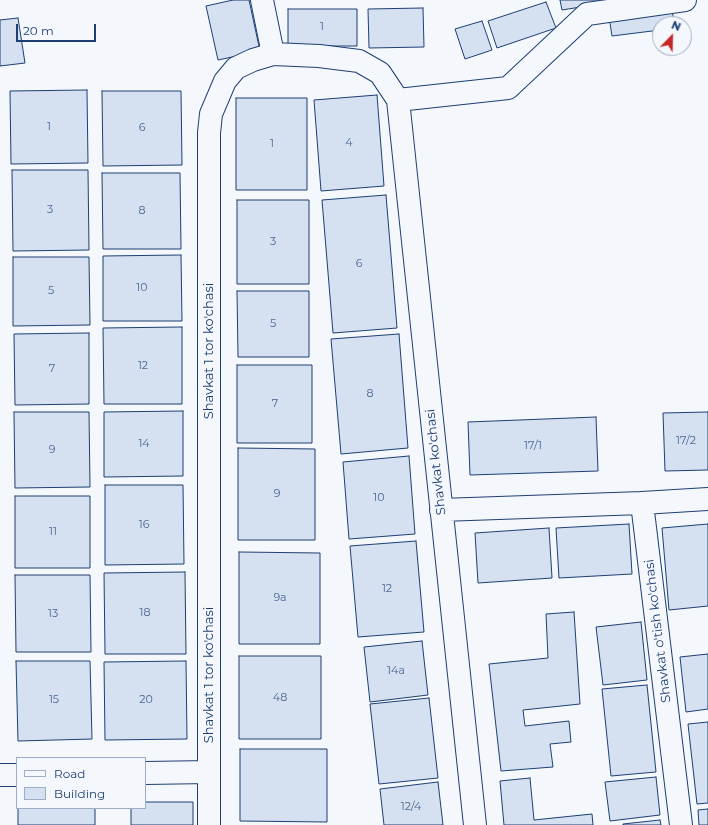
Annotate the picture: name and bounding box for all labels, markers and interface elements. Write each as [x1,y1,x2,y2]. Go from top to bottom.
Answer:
scale bar [18,16,98,42]
north arrow [652,16,692,56]
text: N [669,18,683,34]
house number: 1 [320,20,324,34]
text: 20 m [23,23,54,38]
house number: 1 [47,120,51,134]
house number: 6 [139,121,145,135]
house number: 4 [345,136,353,150]
house number: 1 [270,137,274,151]
house number: 3 [47,203,53,217]
house number: 8 [138,204,146,218]
house number: 3 [270,235,276,249]
house number: 6 [356,257,362,271]
house number: 10 [136,281,148,295]
street label: Shavkat 1 tor ko'chasi [201,283,217,419]
house number: 5 [48,284,54,298]
house number: 5 [270,317,276,331]
house number: 12 [138,359,148,373]
house number: 7 [49,362,55,376]
house number: 8 [366,387,374,401]
house number: 7 [272,397,278,411]
street label: Shavkat ko'chasi [423,408,449,516]
house number: 17/2 [676,434,696,448]
house number: 14 [138,437,150,451]
house number: 17/1 [524,439,542,453]
house number: 9 [49,443,55,457]
house number: 9 [274,487,280,501]
house number: 10 [373,491,385,505]
house number: 16 [139,518,149,532]
house number: 11 [49,525,57,539]
street label: Shavkat o'tish ko'chasi [641,558,675,704]
house number: 12 [382,582,392,596]
house number: 9a [273,591,287,605]
house number: 18 [140,606,150,620]
house number: 13 [48,607,58,621]
street label: Shavkat 1 tor ko'chasi [201,607,217,743]
house number: 14a [387,664,405,678]
house number: 48 [273,691,287,705]
house number: 15 [49,693,59,707]
house number: 20 [139,693,153,707]
legend [16,757,146,809]
text: Road [54,766,85,781]
text: Building [54,786,105,801]
house number: 12/4 [401,800,421,814]

